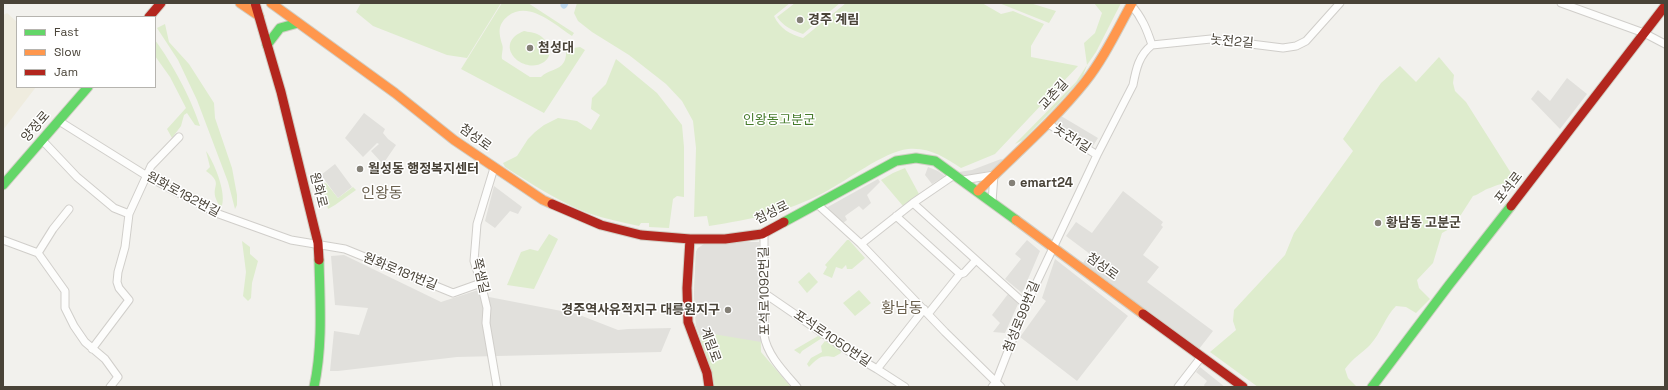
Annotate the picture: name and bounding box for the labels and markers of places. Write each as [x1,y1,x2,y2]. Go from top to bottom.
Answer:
place label: 경주 계림 [808,12,859,28]
marker: 경주 계림 [795,15,805,25]
place label: 첨성대 [538,40,574,56]
marker: 첨성대 [525,43,535,53]
place label: 월성동 행정복지센터 [368,161,479,177]
marker: 월성동 행정복지센터 [355,164,365,174]
place label: emart24 [1020,175,1073,191]
marker: emart24 [1007,178,1017,188]
place label: 황남동 고분군 [1386,215,1461,231]
marker: 황남동 고분군 [1373,218,1383,228]
place label: 경주역사유적지구 대릉원지구 [561,302,720,318]
marker: 경주역사유적지구 대릉원지구 [723,305,733,315]

